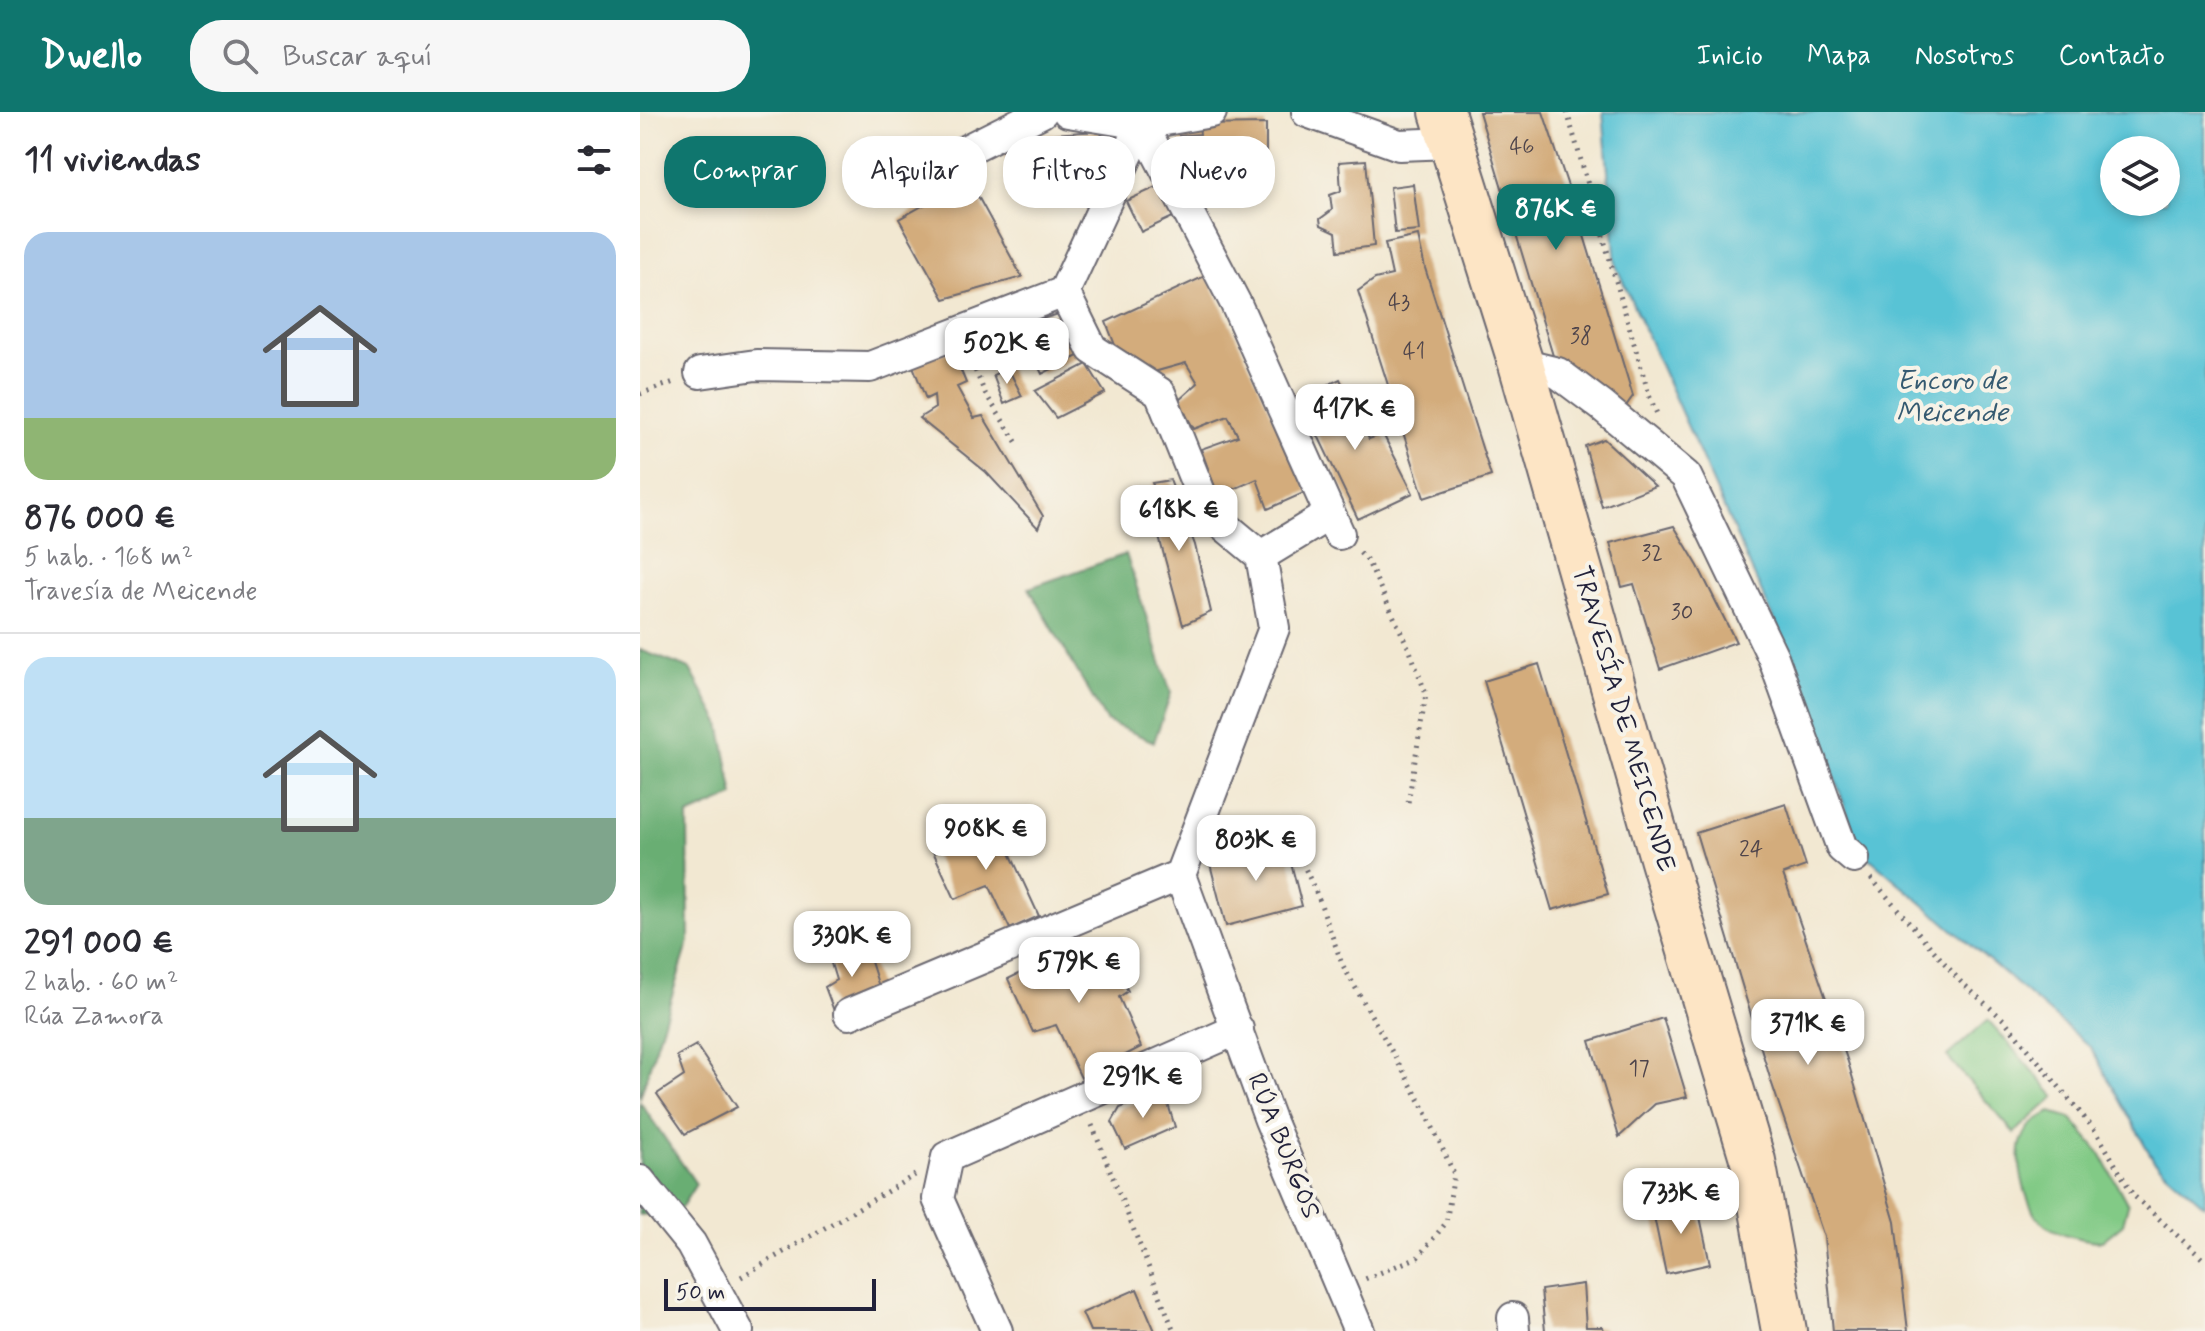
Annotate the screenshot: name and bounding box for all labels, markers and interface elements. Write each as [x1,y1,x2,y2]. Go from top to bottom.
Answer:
search box [190,20,750,92]
text: Dwello [40,32,142,81]
icon: search [218,34,262,78]
text: Buscar aquí [282,37,433,76]
text: Inicio [1696,38,1763,75]
text: Mapa [1807,38,1871,75]
text: Nosotros [1915,38,2014,75]
text: Contacto [2058,38,2165,75]
house number: 46 [1510,133,1534,161]
chip: Comprar [664,136,826,208]
chip: Alquilar [842,136,987,208]
chip: Filtros [1003,136,1135,208]
chip: Nuevo [1151,136,1275,208]
map controls [2100,136,2180,216]
button: layers [2100,136,2180,216]
text: 11 viviendas [24,138,201,183]
icon: filters [572,138,616,182]
pin: 876K € [1491,184,1621,252]
text: 876K € [1515,193,1597,227]
icon: home [248,284,392,428]
house number: 43 [1388,289,1410,317]
pin: 502K € [942,318,1072,386]
house number: 38 [1570,323,1592,351]
text: 502K € [963,327,1051,361]
house number: 41 [1403,338,1425,366]
water label: Encoro de Meicende [1896,363,2009,432]
pin: 417K € [1290,384,1420,452]
text: 417K € [1313,393,1397,427]
pin: 618K € [1114,485,1244,553]
text: 618K € [1139,494,1219,528]
text: 876 000 € [24,496,176,541]
house number: 32 [1641,540,1663,568]
text: 5 hab. · 168 m² [24,541,193,575]
street label: TRAVESÍA DE MEICENDE [1563,562,1684,876]
text: Travesía de Meicende [24,575,258,609]
house number: 30 [1671,599,1693,627]
icon: home [248,709,392,853]
pin: 908K € [921,804,1051,872]
text: 908K € [944,813,1028,847]
pin: 803K € [1191,815,1321,883]
text: 803K € [1215,824,1297,858]
house number: 24 [1739,836,1763,864]
pin: 330K € [787,911,917,979]
text: 330K € [812,920,892,954]
text: 291 000 € [24,921,174,966]
pin: 579K € [1014,937,1144,1005]
text: 579K € [1037,946,1121,980]
text: 2 hab. · 60 m² [24,966,178,1000]
pin: 371K € [1743,999,1873,1067]
text: Rúa Zamora [24,1000,164,1034]
text: 371K € [1769,1008,1847,1042]
pin: 291K € [1078,1052,1208,1120]
house number: 17 [1629,1055,1649,1083]
text: 291K € [1103,1061,1183,1095]
street label: RÚA BURGOS [1238,1068,1328,1224]
pin: 733K € [1616,1168,1746,1236]
text: 733K € [1641,1177,1721,1211]
scale bar [664,1275,876,1311]
text: 50 m [676,1279,725,1307]

